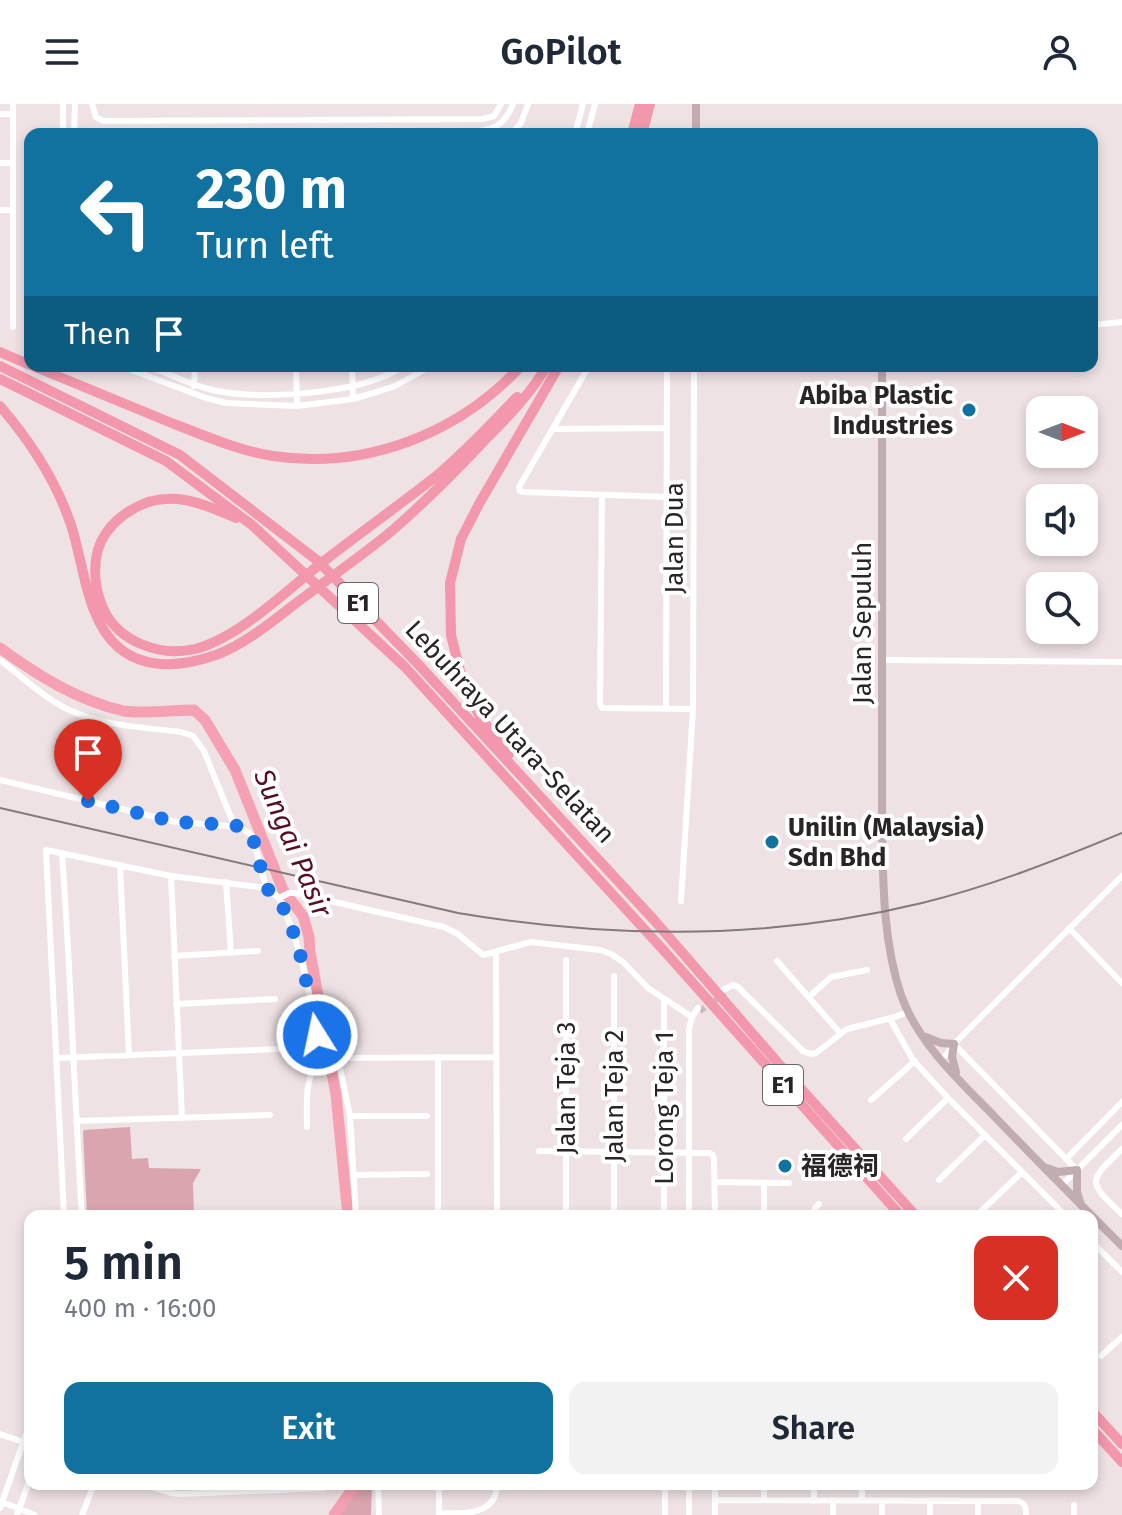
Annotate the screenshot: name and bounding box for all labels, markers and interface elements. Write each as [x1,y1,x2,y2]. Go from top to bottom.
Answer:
icon: menu [40,30,84,74]
text: GoPilot [501,30,621,74]
icon: person [1038,30,1082,74]
text: 230 m [196,156,347,223]
icon: left [64,160,168,264]
text: Turn left [196,224,334,268]
icon: arrive [147,312,191,356]
text: Then [64,316,131,352]
place label: Abiba Plastic Industries [799,380,954,441]
north arrow [1026,396,1098,468]
map controls [1026,396,1098,644]
marker: Abiba Plastic Industries [960,401,978,419]
street label: Jalan Dua [659,482,690,594]
button: sound [1026,484,1098,556]
street label: Jalan Sepuluh [847,542,878,704]
button: search [1026,572,1098,644]
road number: E1 [338,583,378,623]
street label: Lebuhraya Utara–Selatan [399,614,621,850]
pin [54,719,122,801]
icon: arrive [66,731,110,775]
water label: Sungai Pasir [247,763,339,923]
place label: Unilin (Malaysia) Sdn Bhd [788,812,984,873]
marker: Unilin (Malaysia) Sdn Bhd [763,833,781,851]
position arrow [275,993,359,1077]
street label: Jalan Teja 3 [551,1021,582,1155]
street label: Jalan Teja 2 [599,1030,630,1162]
street label: Lorong Teja 1 [649,1031,680,1185]
road number: E1 [763,1065,803,1105]
place label: 福德祠 [801,1151,879,1182]
marker: 福德祠 [776,1157,794,1175]
text: 5 min [64,1234,183,1292]
button: close [974,1236,1058,1320]
text: 400 m · 16:00 [64,1293,216,1324]
button: Exit [64,1382,553,1474]
button: Share [569,1382,1058,1474]

